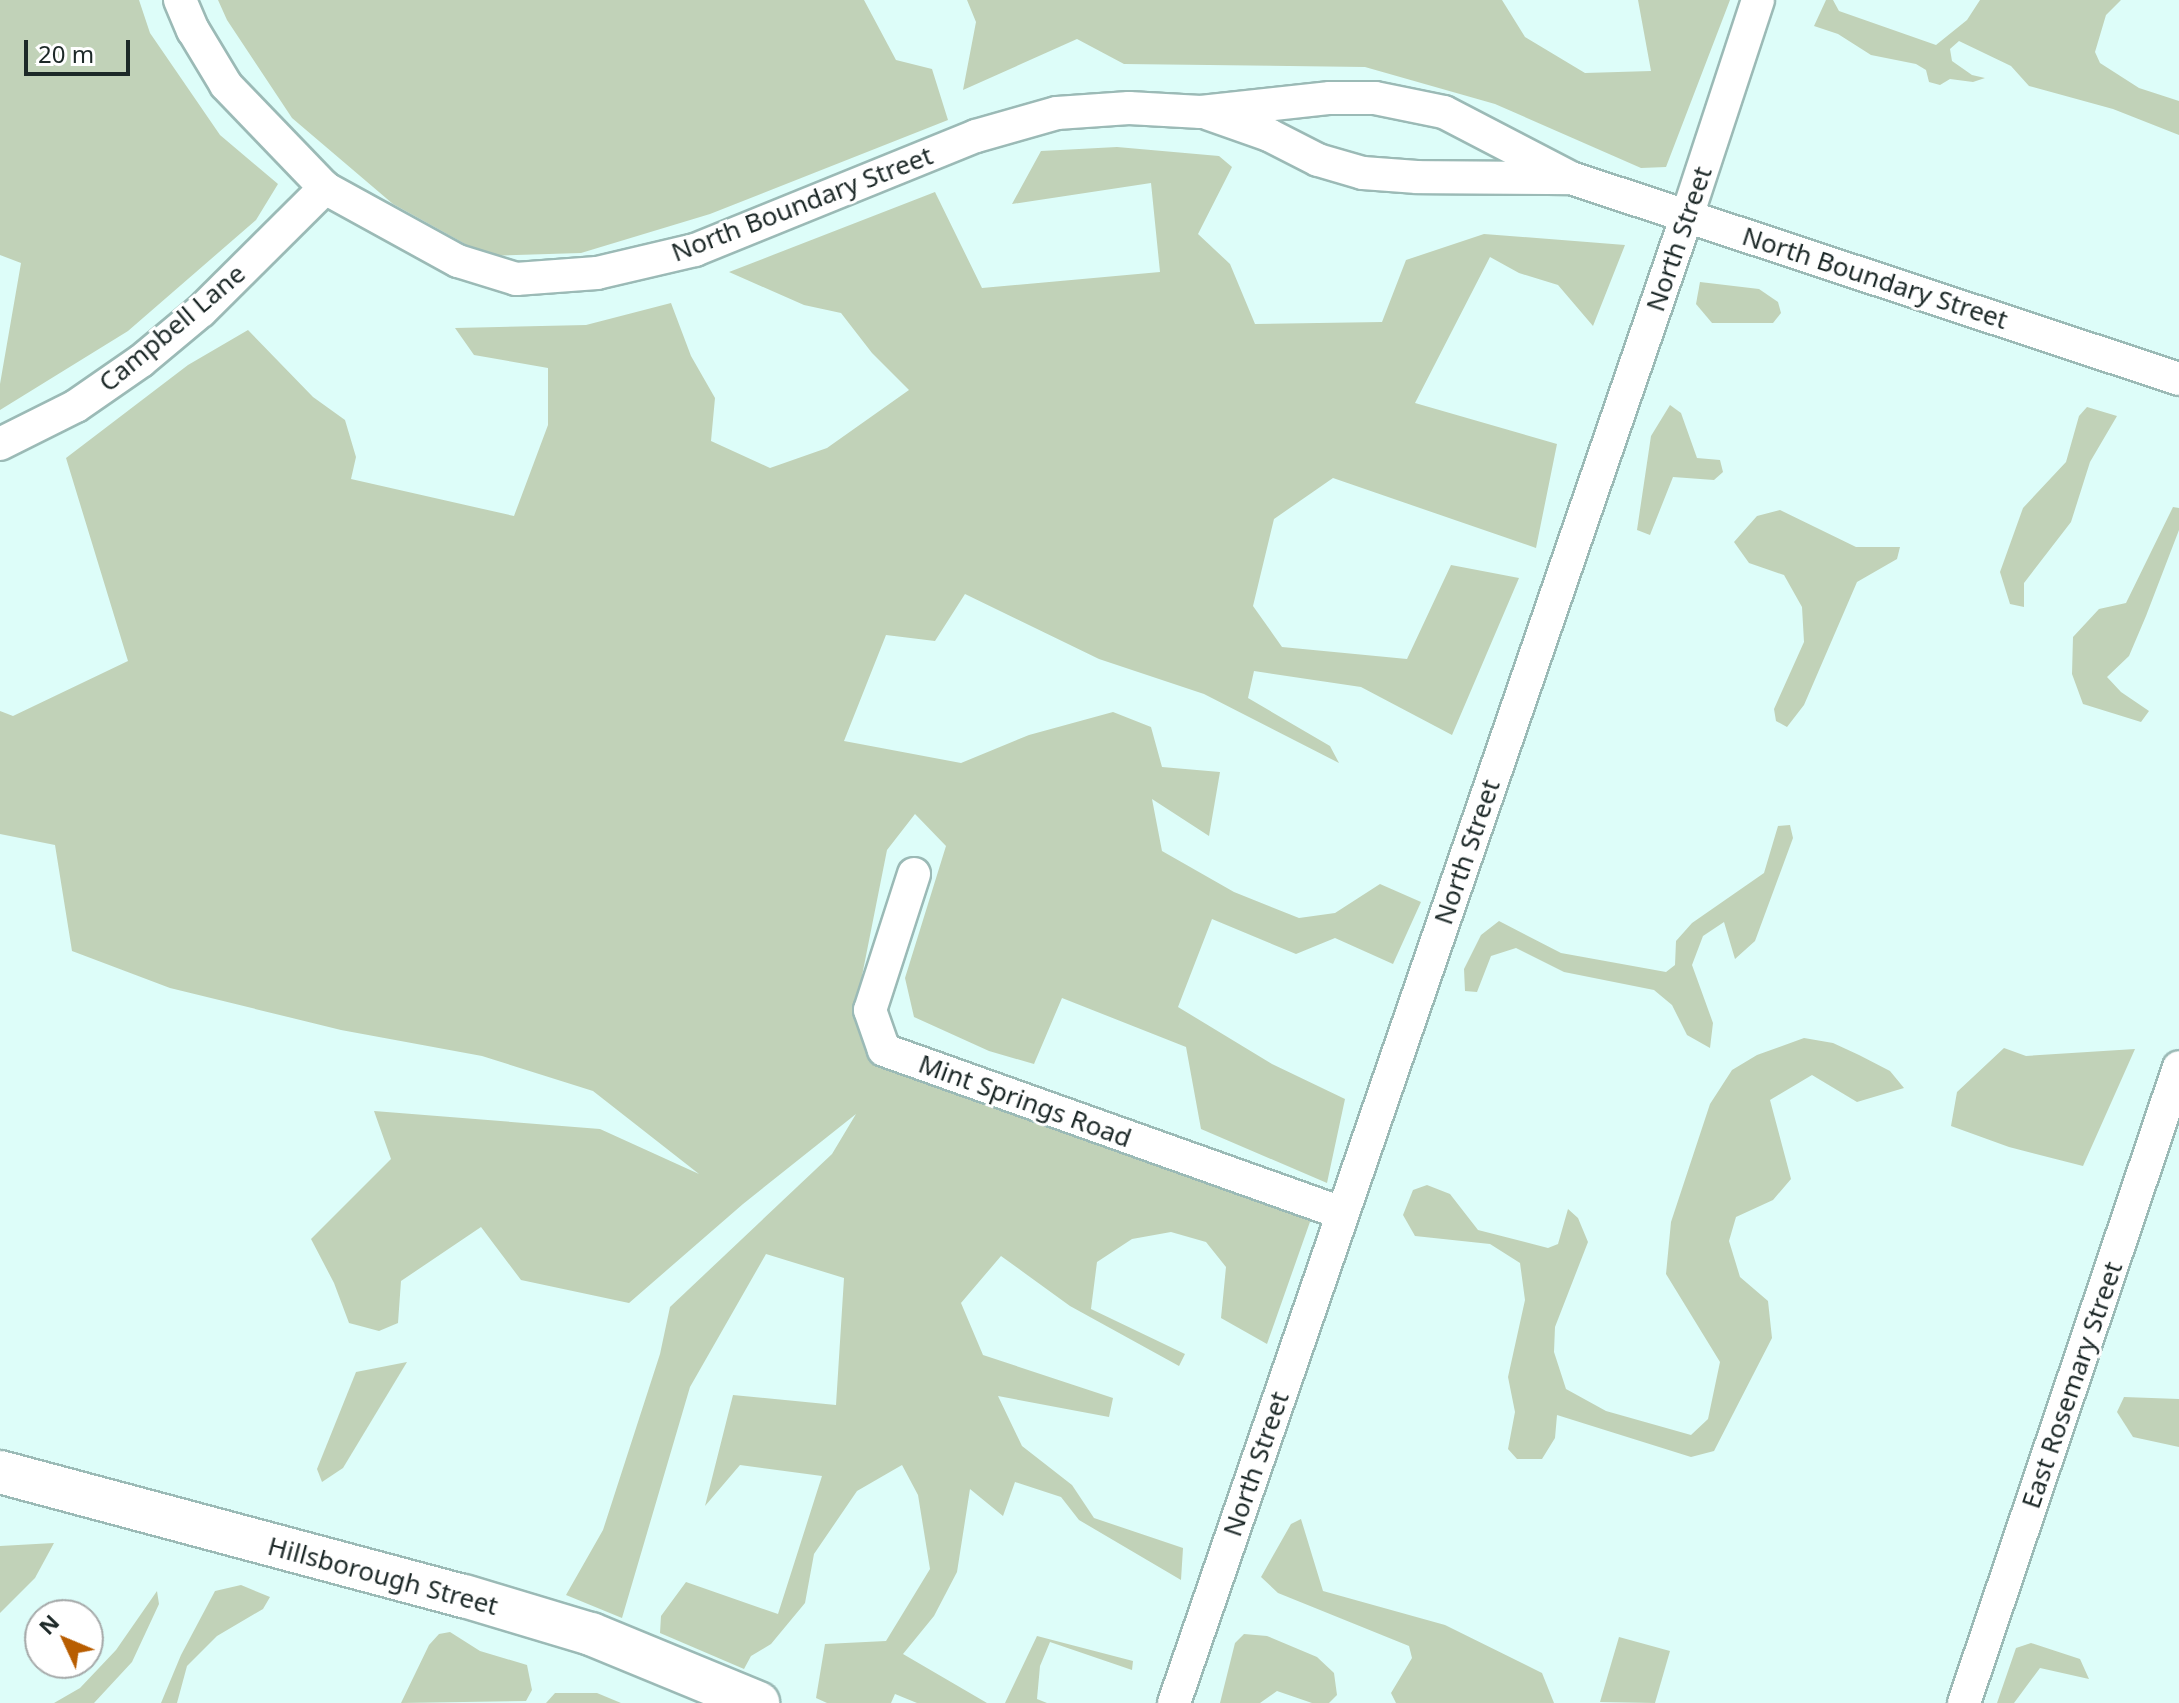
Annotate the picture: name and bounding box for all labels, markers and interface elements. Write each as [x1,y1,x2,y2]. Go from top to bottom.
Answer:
scale bar [28,24,134,74]
text: 20 m [38,37,94,70]
street label: North Boundary Street [667,140,937,268]
street label: North Street [1640,163,1718,315]
street label: North Boundary Street [1738,220,2012,336]
street label: Campbell Lane [93,258,251,398]
street label: North Street [1428,776,1506,928]
street label: Mint Springs Road [914,1048,1136,1154]
street label: East Rosemary Street [2015,1258,2129,1512]
street label: North Street [1217,1388,1295,1540]
street label: Hillsborough Street [265,1530,501,1622]
north arrow [24,1599,104,1679]
text: N [31,1607,65,1641]

